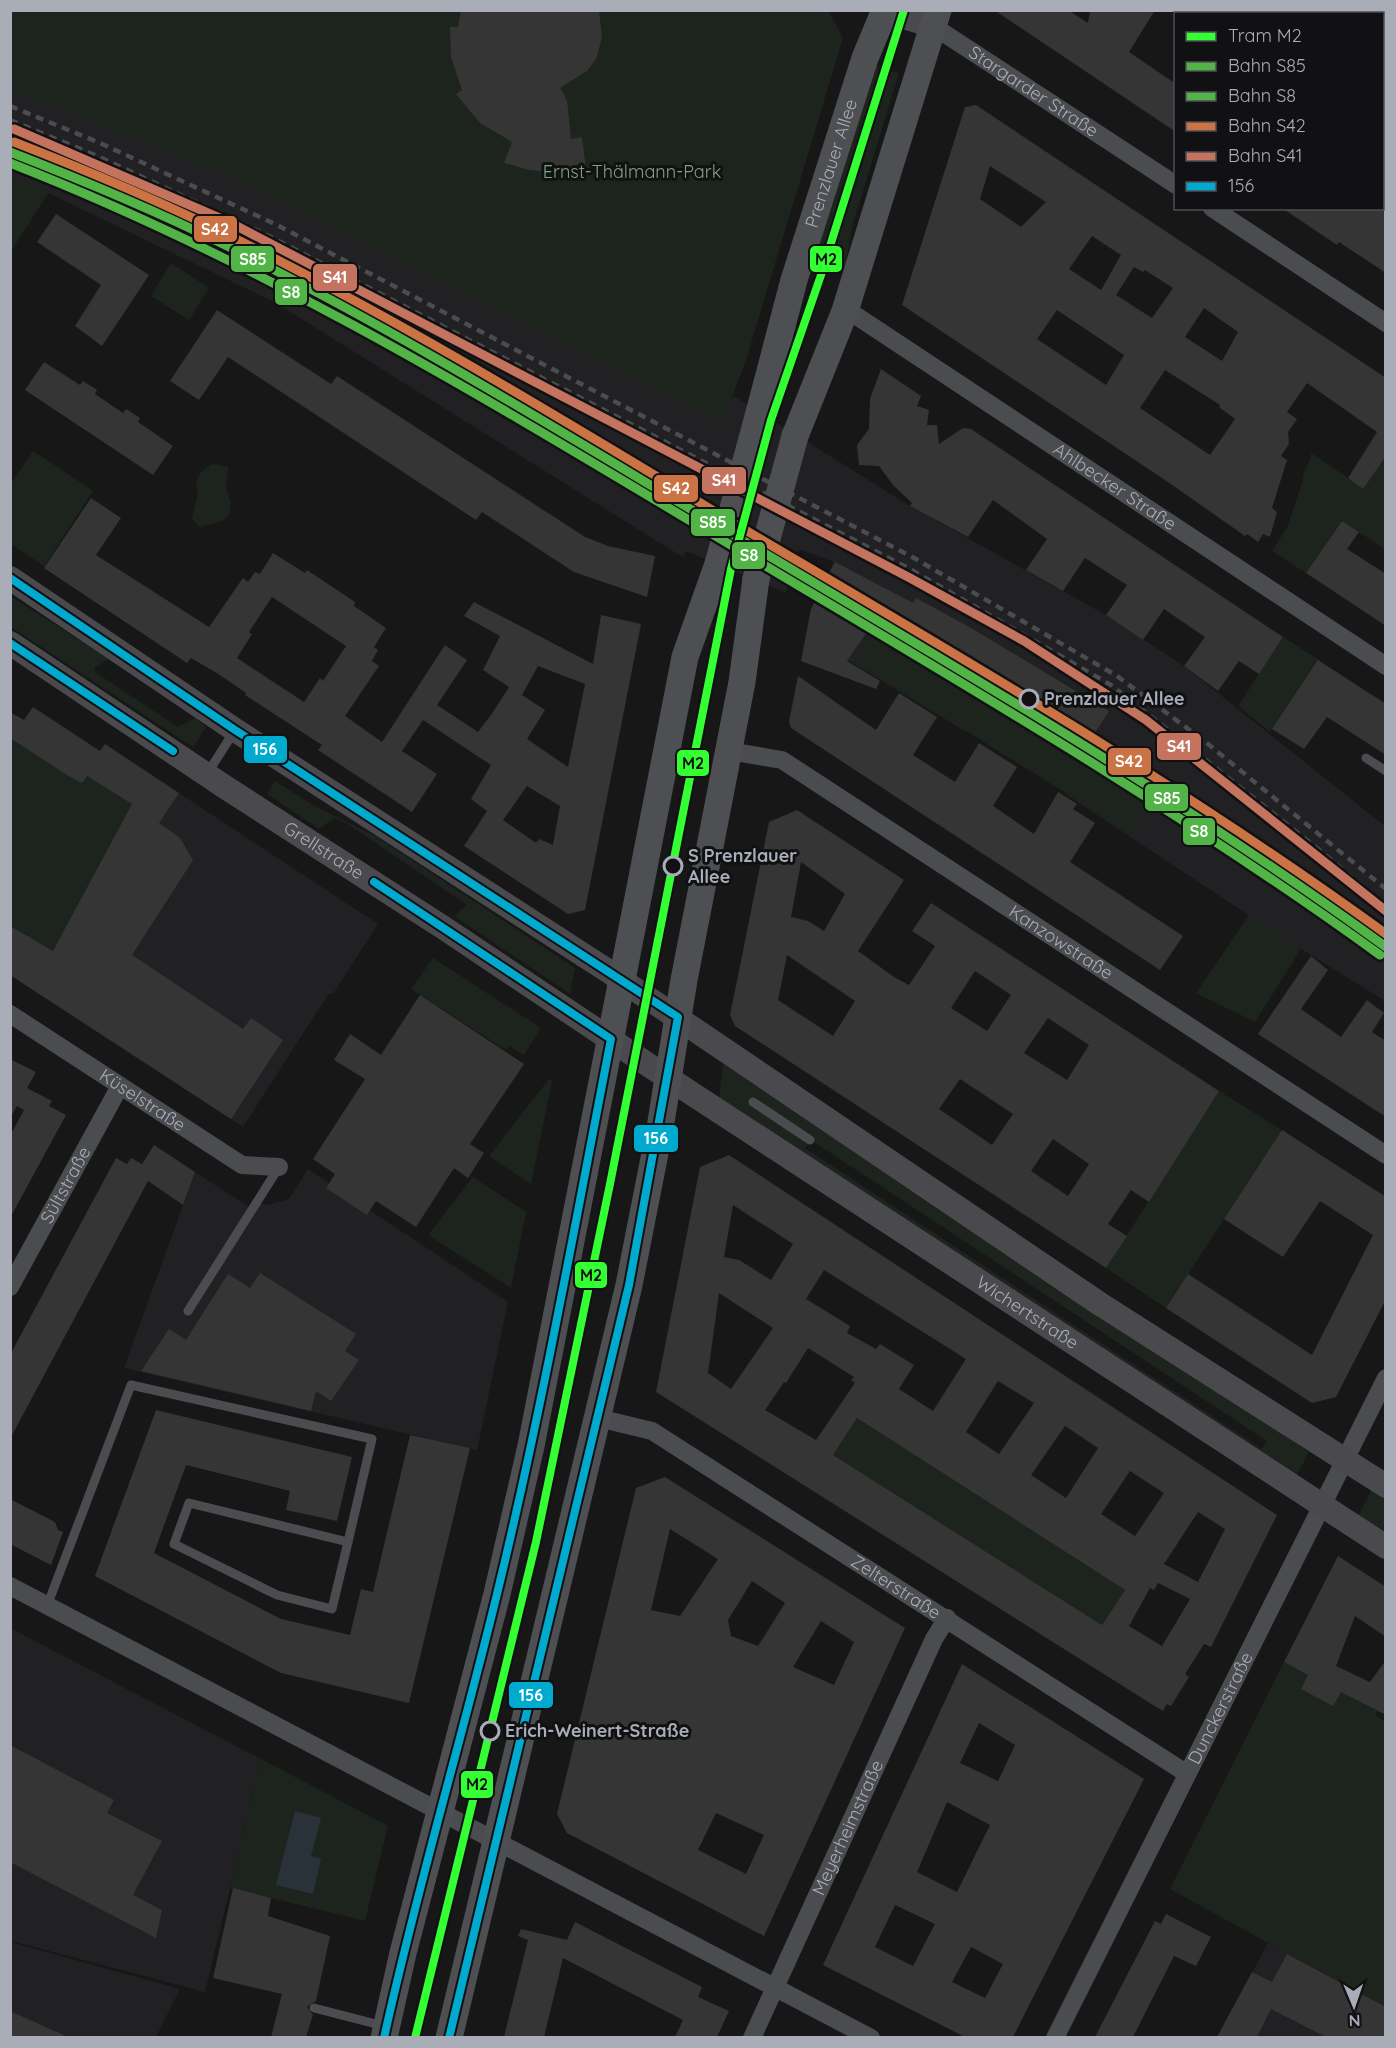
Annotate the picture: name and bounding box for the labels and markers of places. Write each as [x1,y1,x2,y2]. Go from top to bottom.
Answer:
place label: Prenzlauer Allee [1044,687,1185,710]
marker: Prenzlauer Allee [1019,689,1039,709]
place label: S Prenzlauer Allee [688,844,797,888]
marker: S Prenzlauer Allee [663,856,683,876]
place label: Erich-Weinert-Straße [505,1719,689,1742]
marker: Erich-Weinert-Straße [480,1721,500,1741]

